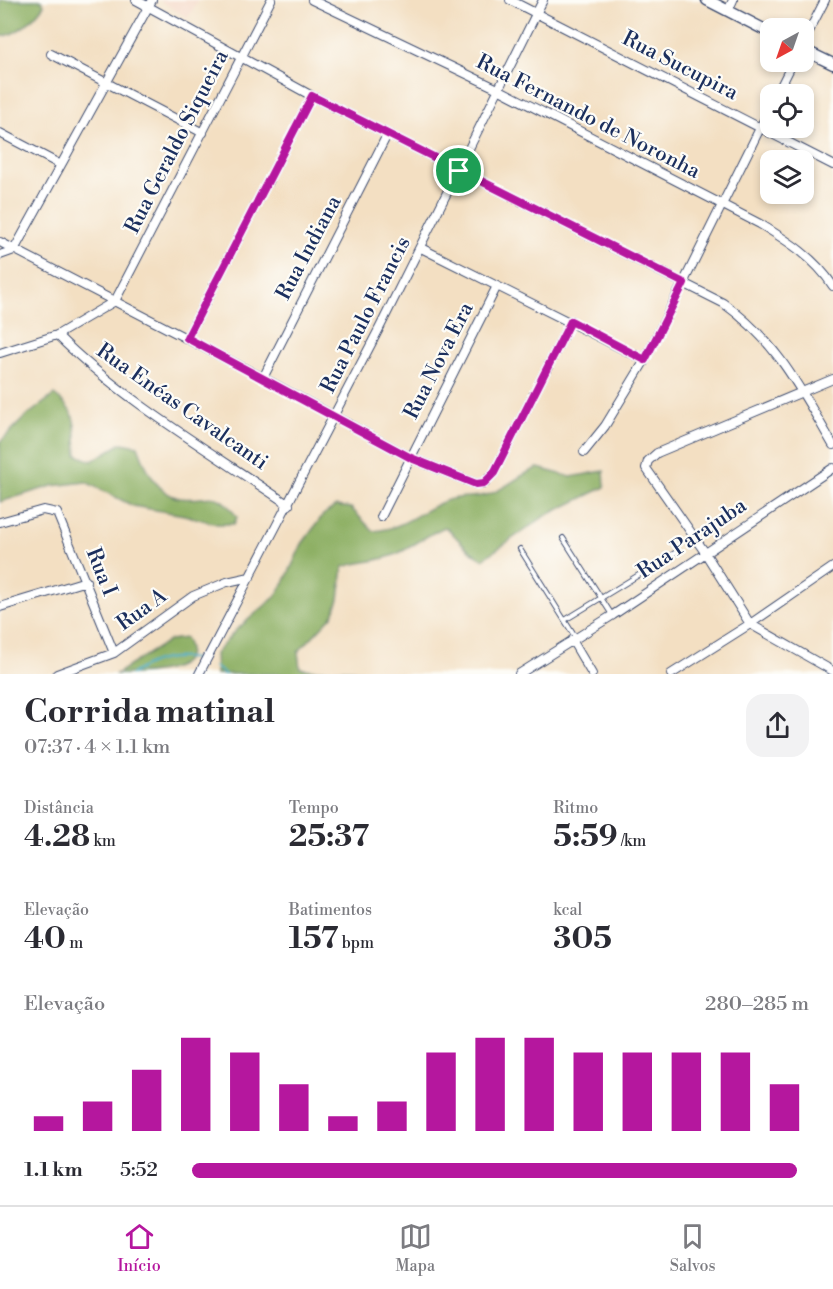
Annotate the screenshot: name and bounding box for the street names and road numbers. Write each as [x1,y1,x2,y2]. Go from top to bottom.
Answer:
street label: Rua Sucupira [618,26,743,107]
street label: Rua Geraldo Siqueira [119,46,235,238]
street label: Rua Fernando de Noronha [472,49,705,185]
street label: Rua Indiana [271,191,348,305]
street label: Rua Paulo Francis [315,232,417,398]
street label: Rua Nova Era [398,298,480,424]
street label: Rua Enéas Cavalcanti [91,338,273,476]
street label: Rua Parajuba [632,493,752,585]
street label: Rua I [80,544,122,600]
street label: Rua A [112,583,173,637]

